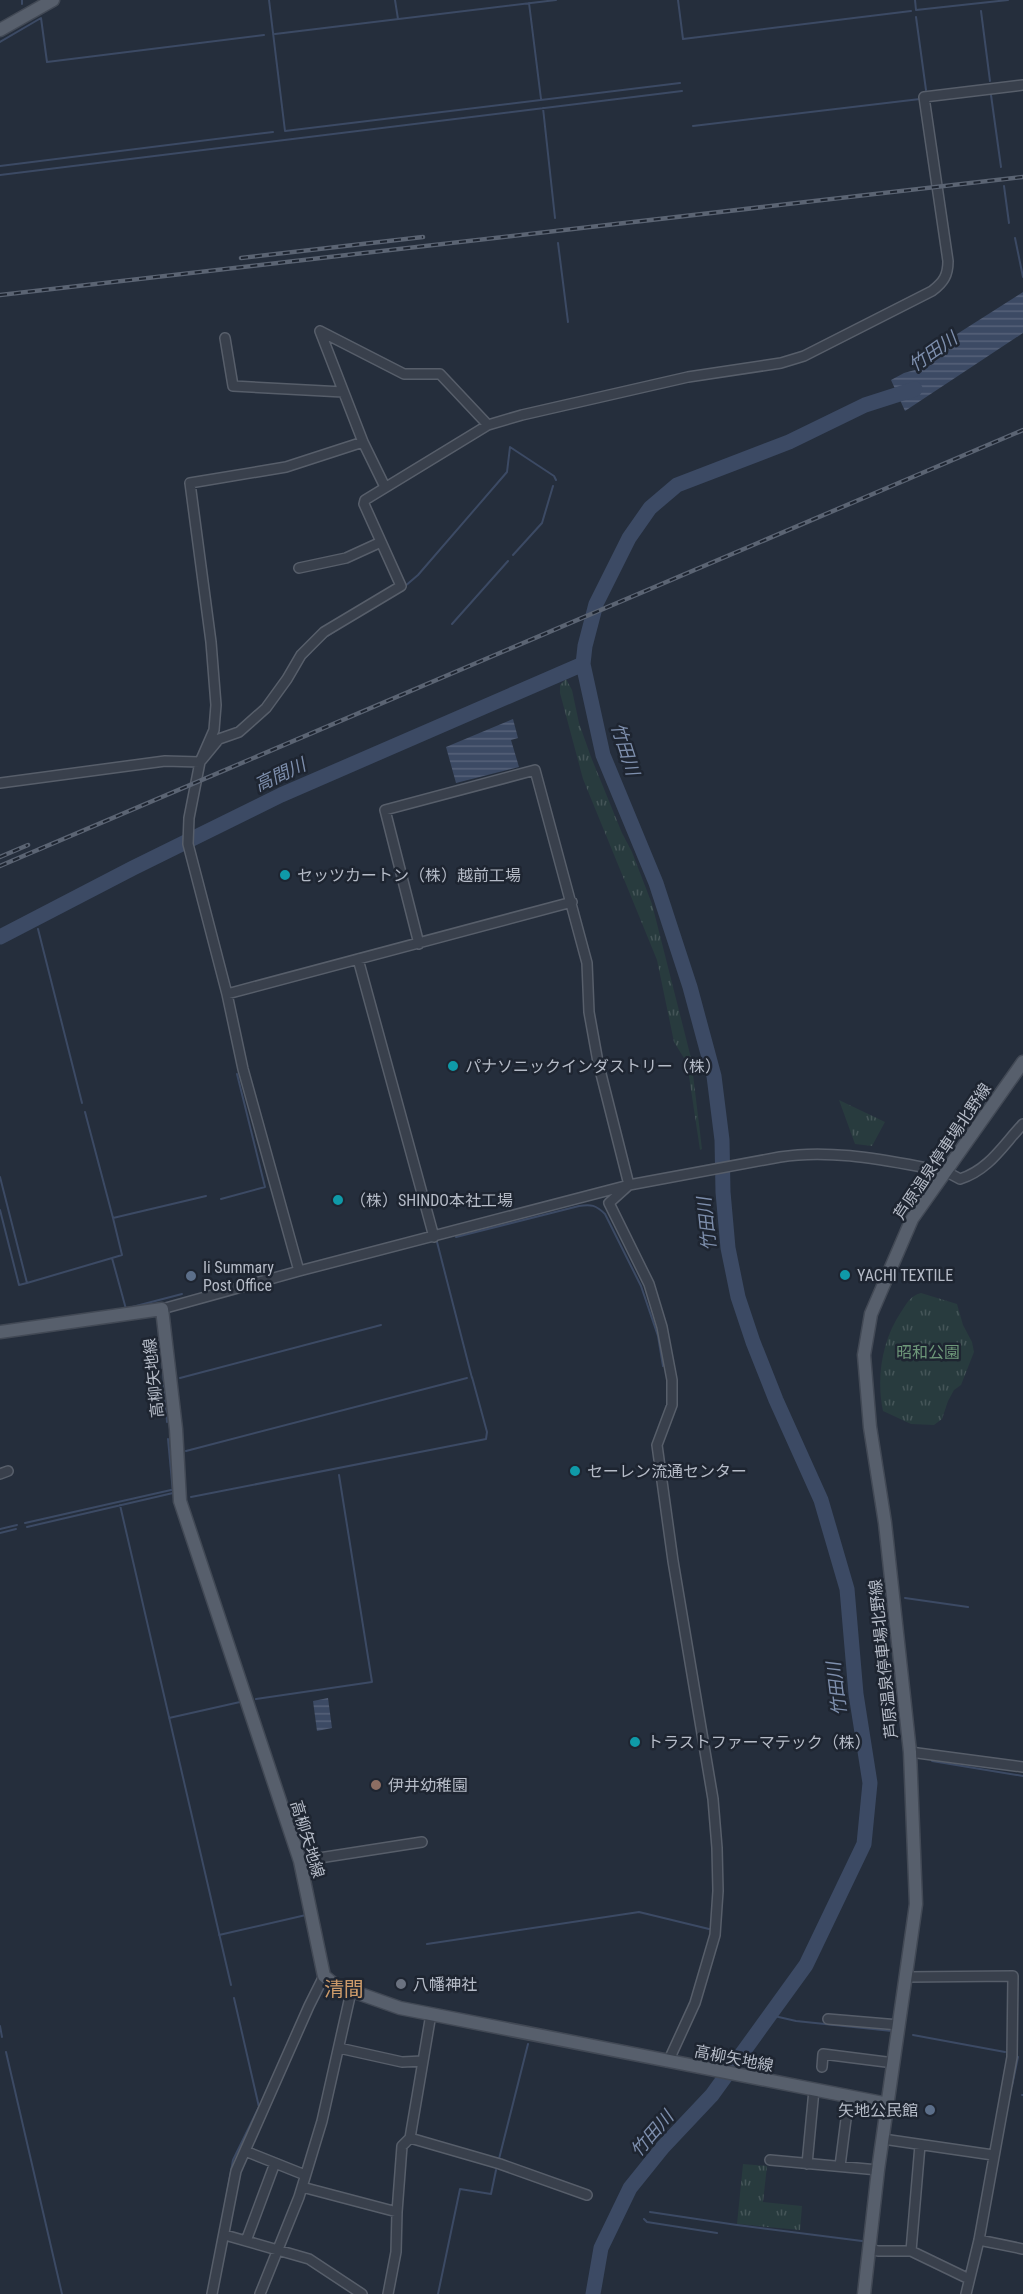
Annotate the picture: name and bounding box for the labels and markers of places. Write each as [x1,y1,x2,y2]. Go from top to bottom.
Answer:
place label: セッツカートン（株）越前工場 [297,866,521,885]
marker: セッツカートン（株）越前工場 [278,868,292,882]
place label: パナソニックインダストリー（株） [465,1057,721,1076]
marker: パナソニックインダストリー（株） [446,1059,460,1073]
place label: （株）SHINDO本社工場 [350,1191,513,1210]
marker: （株）SHINDO本社工場 [331,1193,345,1207]
place label: Ii Summary Post Office [203,1258,274,1295]
place label: YACHI TEXTILE [857,1266,953,1285]
marker: YACHI TEXTILE [838,1268,852,1282]
marker: Ii Summary Post Office [184,1269,198,1283]
place label: セーレン流通センター [587,1462,747,1481]
marker: セーレン流通センター [568,1464,582,1478]
place label: トラストファーマテック（株） [647,1733,871,1752]
marker: トラストファーマテック（株） [628,1735,642,1749]
place label: 伊井幼稚園 [388,1776,468,1795]
marker: 伊井幼稚園 [369,1778,383,1792]
place label: 八幡神社 [413,1975,477,1994]
marker: 八幡神社 [394,1977,408,1991]
place label: 矢地公民館 [838,2101,918,2120]
marker: 矢地公民館 [923,2103,937,2117]

